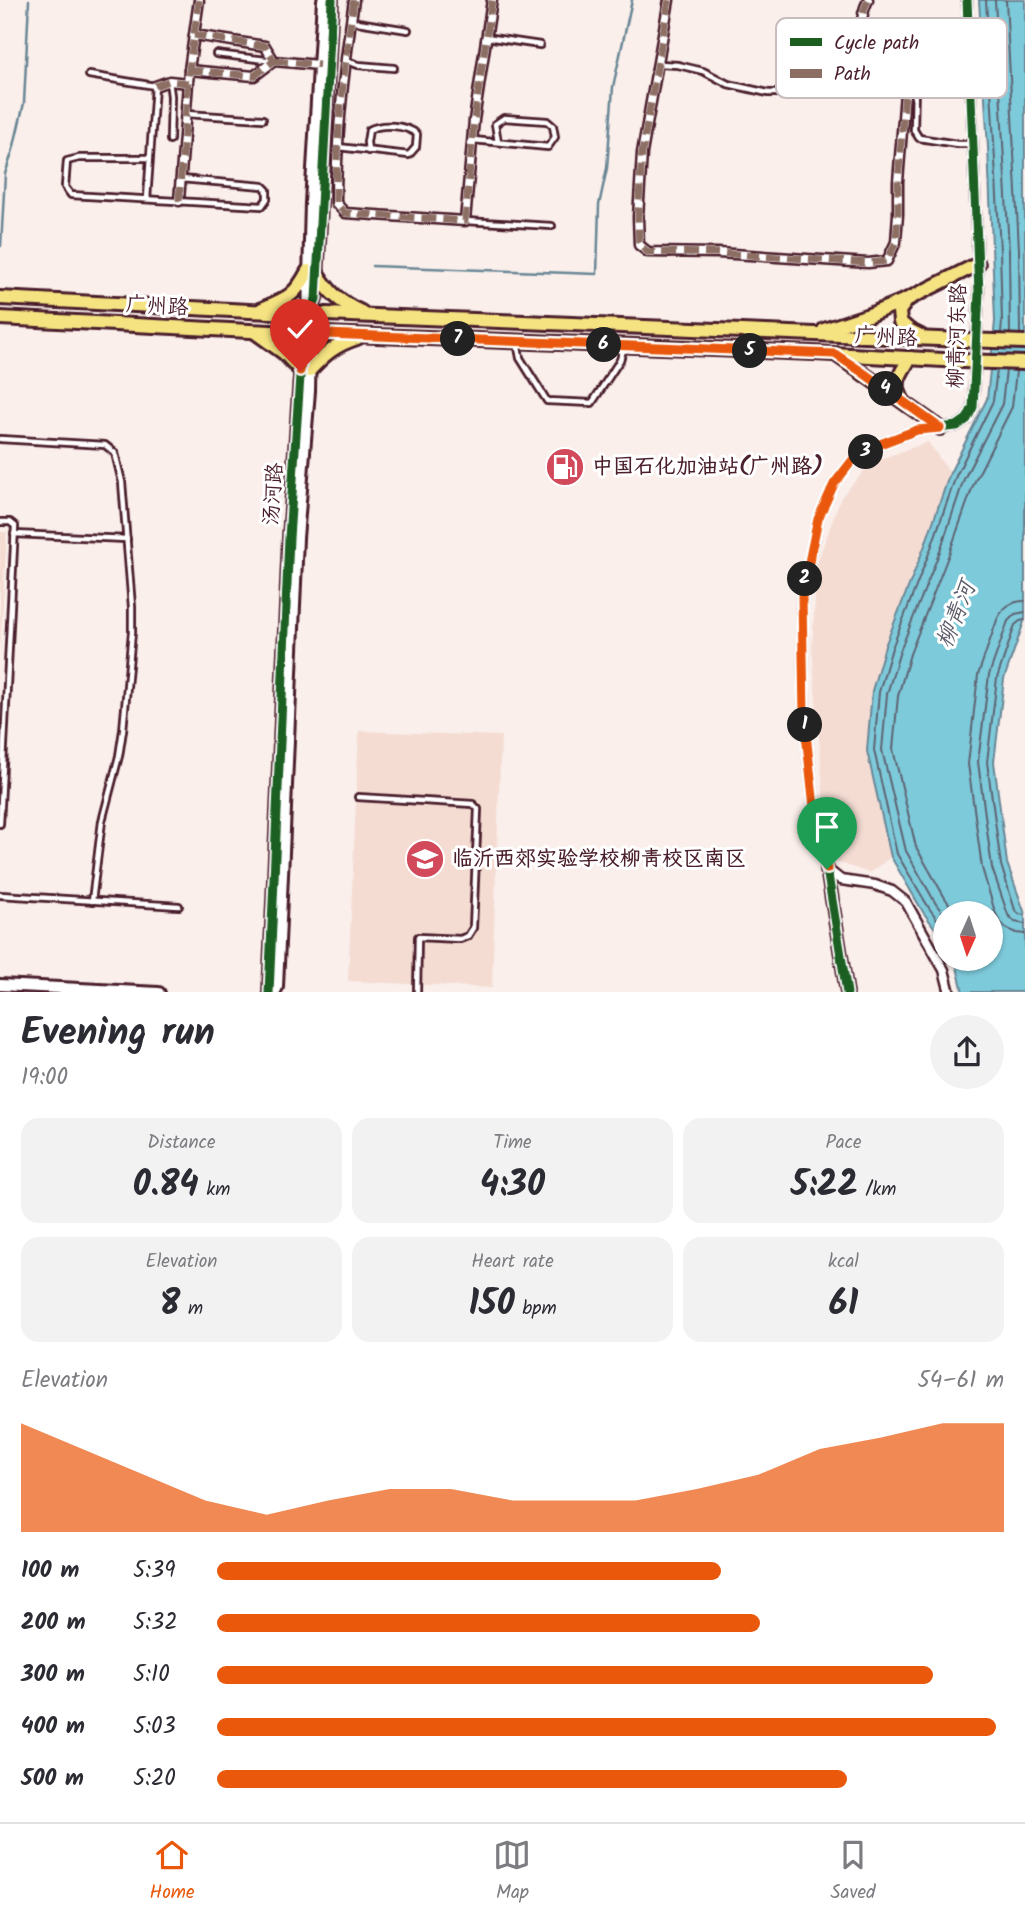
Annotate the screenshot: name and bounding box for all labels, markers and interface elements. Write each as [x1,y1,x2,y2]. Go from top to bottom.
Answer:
legend [776,18,1007,98]
text: Cycle path [834,29,919,59]
text: Path [834,60,871,90]
street label: 柳青河东路 [940,283,976,389]
street label: 广州路 [125,289,189,325]
pin [270,299,330,371]
icon: check [281,310,319,348]
street label: 广州路 [854,320,918,356]
pin: 7 [440,322,476,356]
text: 7 [453,323,462,353]
pin: 6 [586,328,622,362]
text: 6 [598,329,609,359]
pin: 5 [732,334,768,368]
text: 5 [745,335,754,365]
pin: 4 [868,372,903,406]
text: 4 [880,373,891,403]
pin: 3 [848,434,884,470]
text: 3 [860,436,871,466]
fuel station icon: 中国石化加油站(广州路) [544,446,586,488]
place label: 中国石化加油站(广州路) [592,451,823,484]
street label: 汤河路 [255,461,293,527]
pin: 2 [788,562,822,596]
text: 2 [799,563,810,593]
water label: 柳青河 [927,573,988,654]
pin: 1 [788,708,822,742]
text: 1 [802,709,807,739]
pin [797,797,857,869]
icon: arrive [808,808,846,846]
school or university icon: 临沂西郊实验学校柳青校区南区 [404,838,446,880]
place label: 临沂西郊实验学校柳青校区南区 [452,843,746,876]
north arrow [933,901,1003,971]
map controls [933,901,1003,971]
text: Evening run [21,1004,215,1064]
button: share [930,1015,1004,1089]
text: 19:00 [21,1060,68,1096]
text: Distance [147,1128,216,1158]
text: Time [493,1128,532,1158]
text: Pace [825,1128,862,1158]
text: 0.84 [133,1158,199,1214]
text: 4:30 [480,1158,545,1214]
text: 5:22 [791,1158,858,1214]
text: km [199,1175,230,1205]
text: /km [858,1175,896,1205]
text: Elevation [146,1247,217,1277]
text: Heart rate [471,1247,554,1277]
text: kcal [828,1247,859,1277]
text: 8 [160,1277,180,1333]
text: 150 [468,1277,515,1333]
text: 61 [829,1277,858,1333]
text: m [180,1294,203,1324]
text: bpm [515,1294,557,1324]
text: Elevation [21,1363,108,1399]
text: 54–61 m [917,1363,1004,1399]
text: 100 m [21,1553,79,1589]
text: 5:39 [133,1553,175,1589]
text: 200 m [21,1605,86,1641]
text: 5:32 [133,1605,178,1641]
text: 300 m [21,1657,85,1693]
text: 5:10 [133,1657,170,1693]
text: 400 m [21,1709,85,1745]
text: 5:03 [133,1709,176,1745]
text: 500 m [21,1761,84,1797]
text: 5:20 [133,1761,176,1797]
tab: Home [149,1836,195,1908]
tab: Map [493,1836,531,1908]
tab: Saved [830,1836,876,1908]

